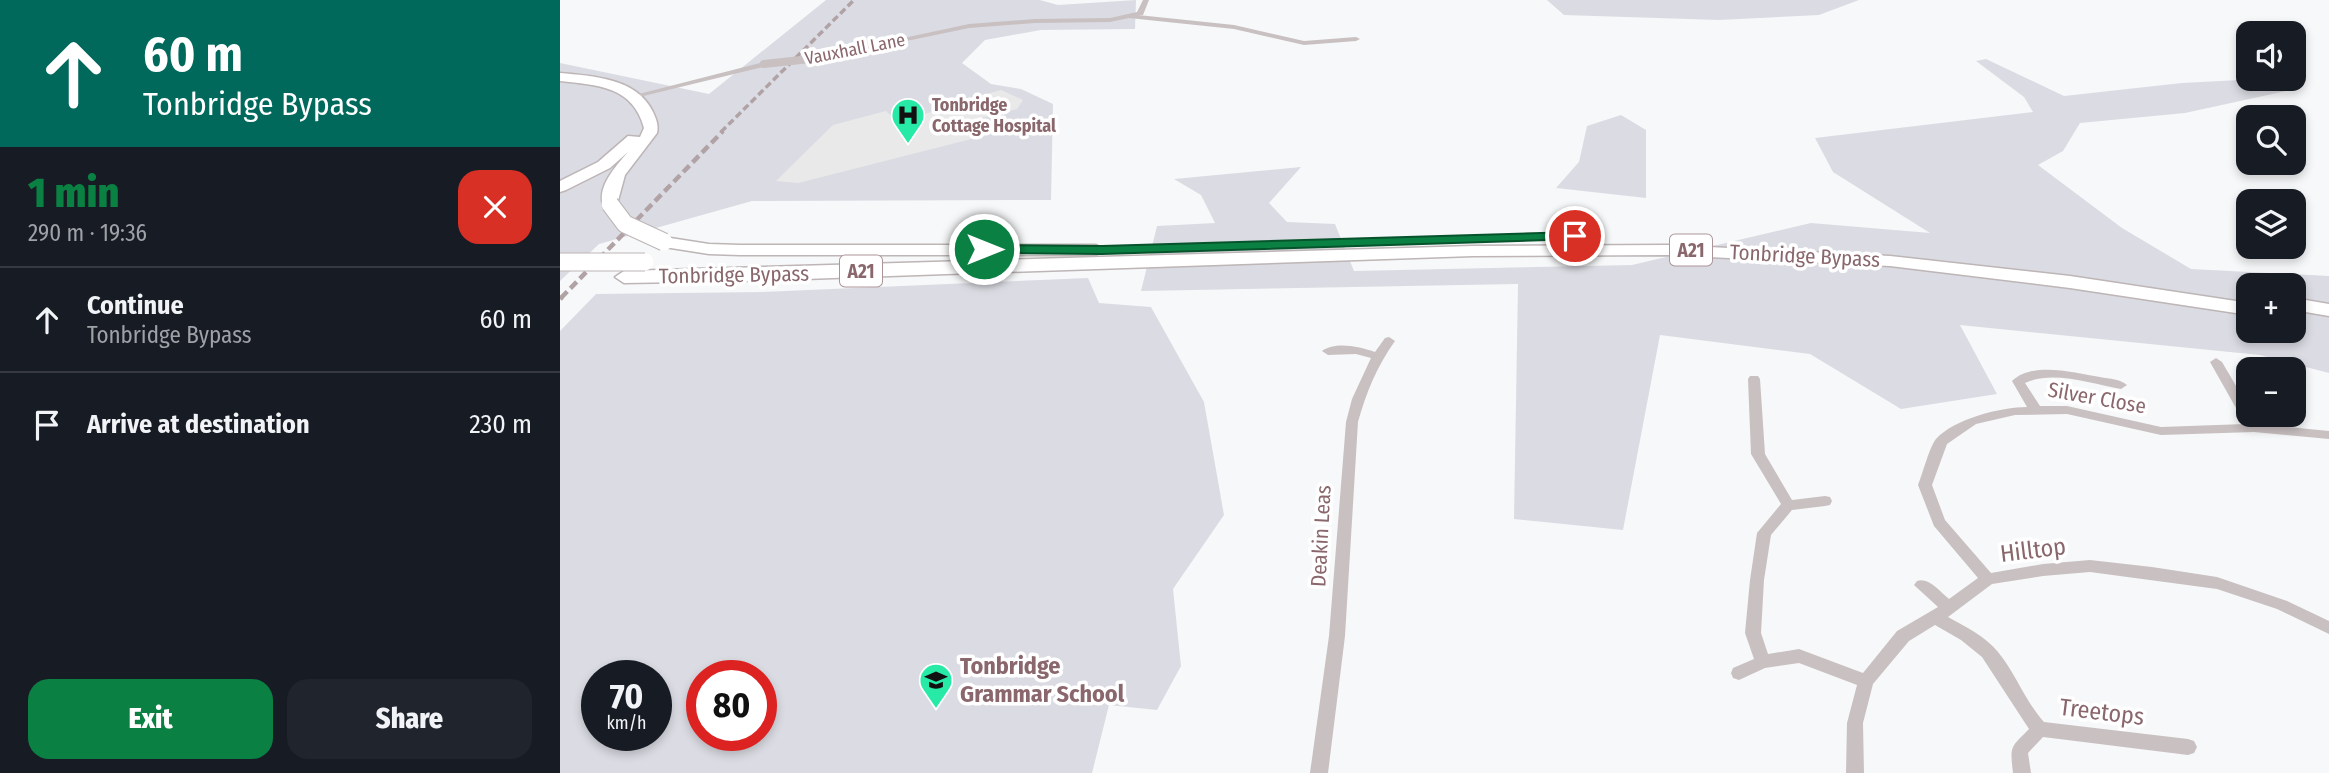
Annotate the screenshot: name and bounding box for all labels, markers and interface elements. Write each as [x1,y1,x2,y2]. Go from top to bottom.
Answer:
map controls [2236,21,2306,427]
button: sound [2236,21,2306,91]
text: 60 m [143,25,243,84]
icon: ahead [28,28,119,119]
street label: Vauxhall Lane [803,29,907,69]
text: Tonbridge Bypass [143,85,372,123]
place label: Tonbridge Cottage Hospital [932,94,1056,137]
hospital icon: Tonbridge Cottage Hospital [889,96,927,145]
button: search [2236,105,2306,175]
text: 1 min [28,168,119,218]
button: close [458,170,532,244]
button: layers [2236,189,2306,259]
pin [1545,206,1605,266]
position arrow [947,212,1021,286]
icon: arrive [1556,217,1594,255]
text: 290 m · 19:36 [28,219,147,247]
road number: A21 [1670,234,1712,266]
street label: Tonbridge Bypass [1729,239,1881,273]
road number: A21 [840,256,882,286]
street label: Tonbridge Bypass [659,261,809,289]
button: + [2236,273,2306,343]
text: Continue [87,290,184,321]
icon: ahead [28,301,66,339]
text: 60 m [479,304,532,335]
text: Tonbridge Bypass [87,321,252,349]
button: − [2236,357,2306,427]
street label: Silver Close [2046,377,2148,419]
icon: arrive [28,406,66,444]
text: Arrive at destination [87,409,310,440]
text: 230 m [469,409,532,440]
street label: Deakin Leas [1305,484,1337,588]
street label: Hilltop [1998,532,2068,568]
place label: Tonbridge Grammar School [960,652,1125,708]
speed limit sign: 80 [686,660,777,751]
school or university icon: Tonbridge Grammar School [917,661,955,710]
text: 70 [610,675,643,717]
button: Exit [28,679,273,759]
button: Share [287,679,532,759]
street label: Treetops [2058,693,2146,731]
text: km/h [606,712,647,734]

